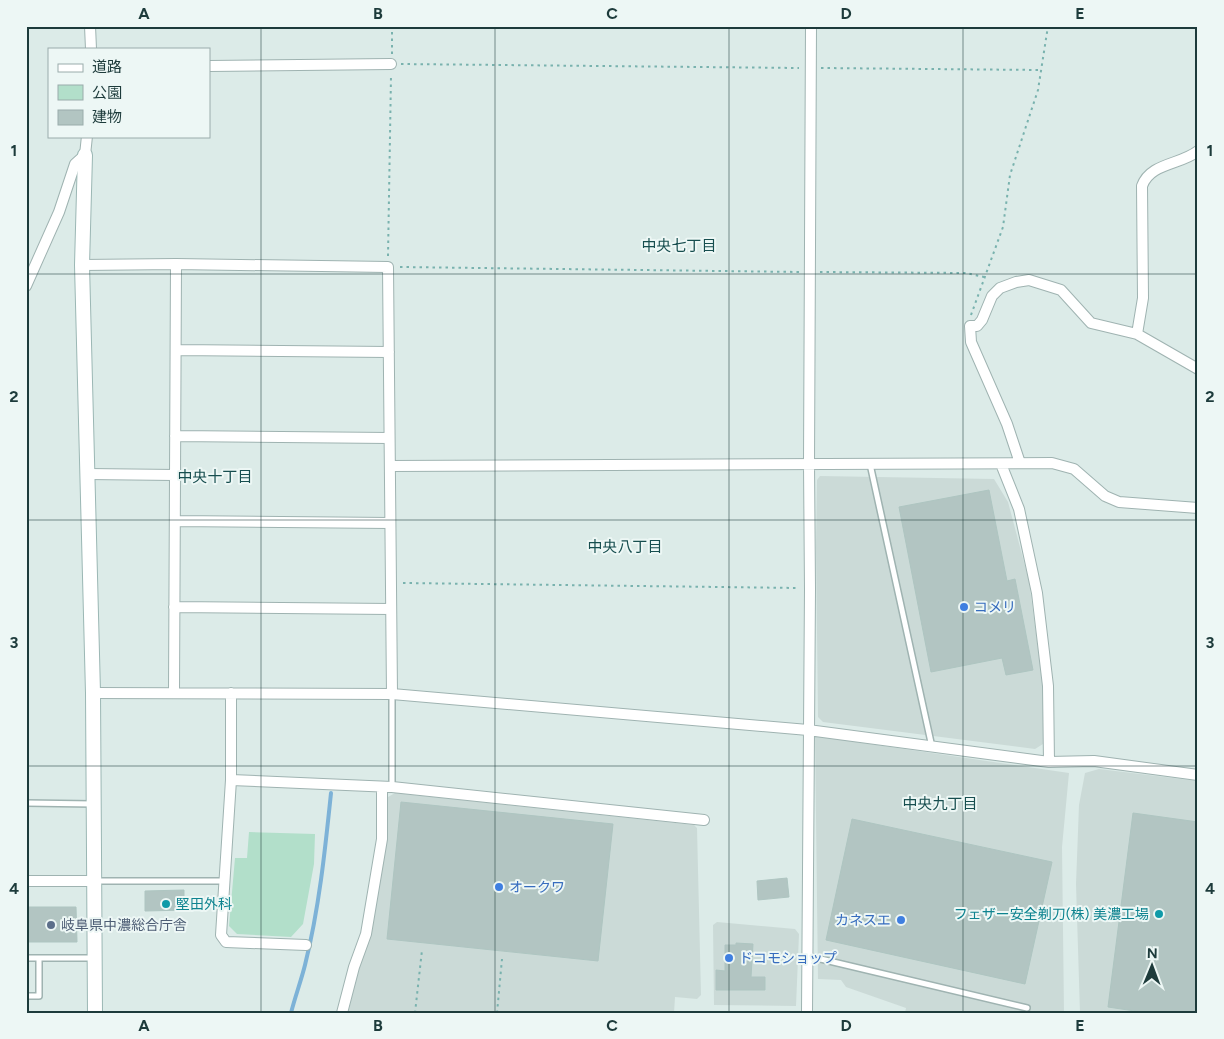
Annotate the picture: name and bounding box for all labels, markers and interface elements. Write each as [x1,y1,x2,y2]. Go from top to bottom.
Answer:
text: A [138,4,150,23]
text: B [373,4,383,23]
text: C [606,4,618,23]
text: D [840,4,852,23]
text: E [1075,4,1085,23]
legend [48,48,210,138]
text: 道路 [92,58,122,76]
text: 公園 [92,84,122,102]
text: 建物 [92,108,122,126]
text: 1 [11,141,17,160]
text: 1 [1207,141,1213,160]
district label: 中央七丁目 [641,237,717,255]
text: 2 [9,387,19,406]
text: 2 [1205,387,1215,406]
district label: 中央十丁目 [177,468,253,486]
district label: 中央八丁目 [587,538,663,556]
place label: コメリ [974,599,1016,616]
marker: コメリ [958,601,970,613]
text: 3 [10,633,19,652]
text: 3 [1206,633,1215,652]
district label: 中央九丁目 [902,795,978,813]
text: 4 [9,879,19,898]
place label: オークワ [509,879,565,896]
text: 4 [1205,879,1215,898]
marker: オークワ [493,881,505,893]
place label: 堅田外科 [176,896,232,913]
marker: 堅田外科 [160,898,172,910]
place label: フェザー安全剃刀(株) 美濃工場 [954,906,1149,923]
marker: フェザー安全剃刀(株) 美濃工場 [1153,908,1165,920]
place label: カネスエ [835,912,891,929]
marker: カネスエ [895,914,907,926]
place label: 岐阜県中濃総合庁舎 [61,917,187,934]
marker: 岐阜県中濃総合庁舎 [45,919,57,931]
north arrow [1126,942,1176,992]
text: N [1147,945,1158,962]
place label: ドコモショップ [739,950,837,967]
marker: ドコモショップ [723,952,735,964]
text: A [138,1016,150,1035]
text: B [373,1016,383,1035]
text: C [606,1016,618,1035]
text: D [840,1016,852,1035]
text: E [1075,1016,1085,1035]

